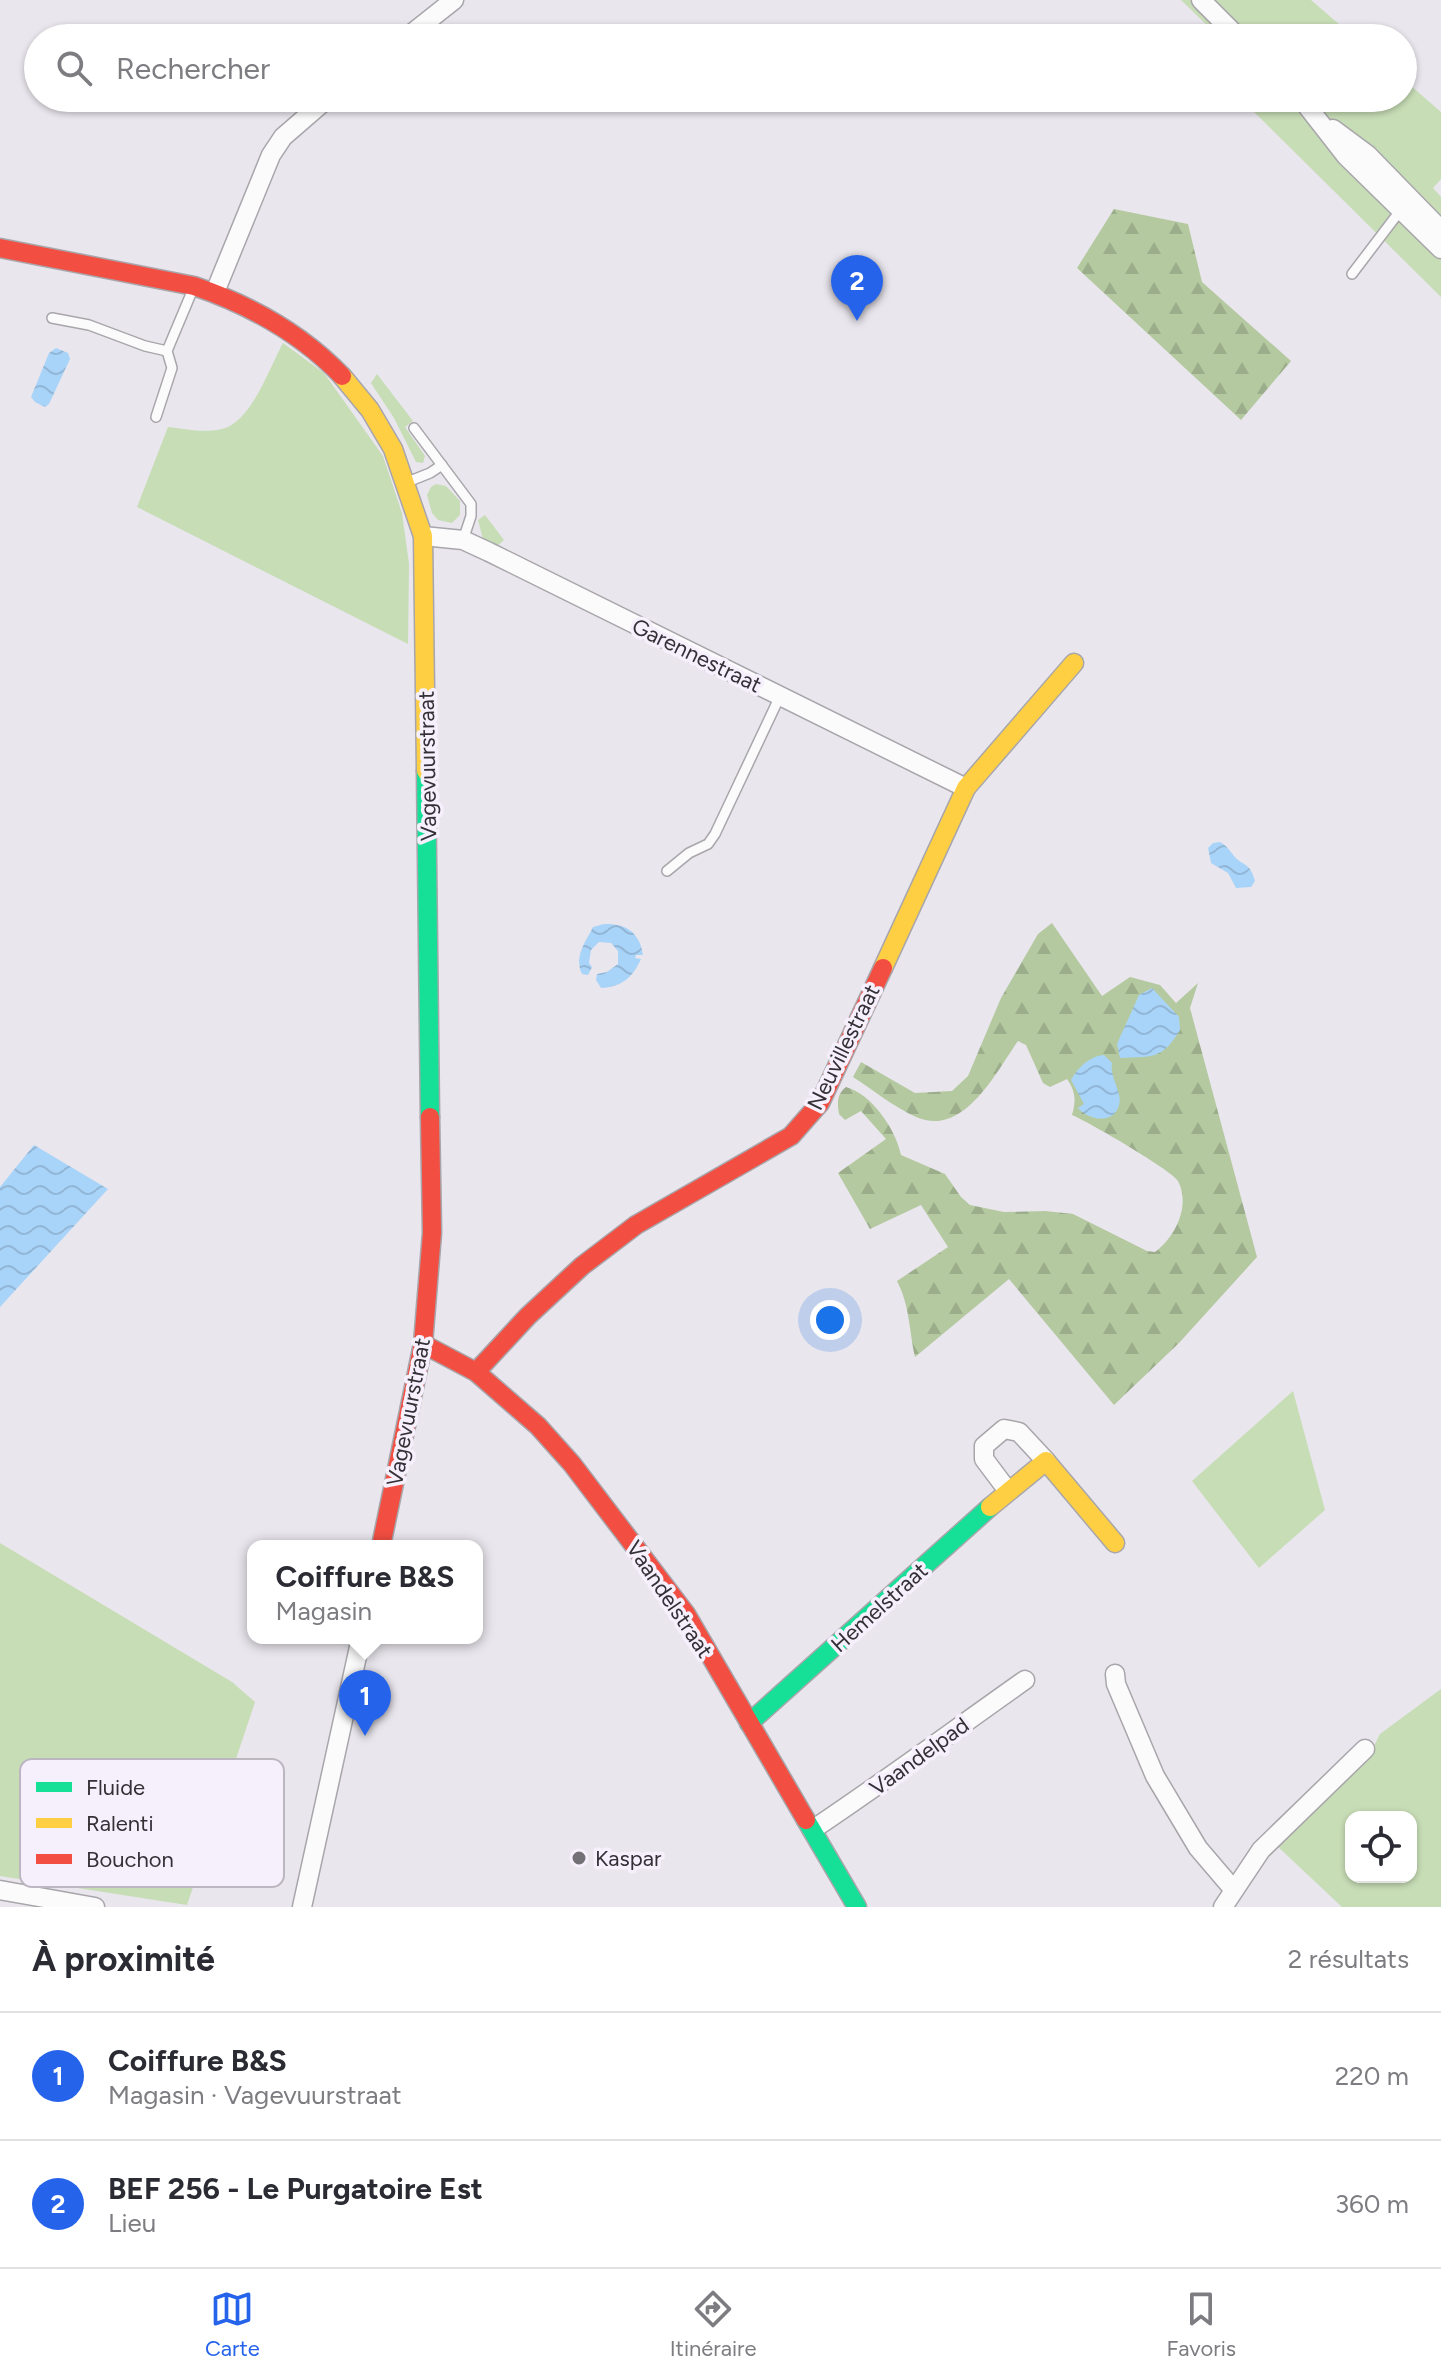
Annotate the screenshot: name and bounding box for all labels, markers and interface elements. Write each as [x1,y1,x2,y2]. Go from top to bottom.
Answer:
search box [24,24,1417,112]
icon: search [52,46,96,90]
text: Rechercher [116,50,270,87]
pin: 2 [831,255,883,321]
street label: Garennestraat [628,612,766,698]
street label: Vagevuurstraat [413,691,442,841]
street label: Neuvillestraat [801,980,885,1114]
your location [810,1300,850,1340]
street label: Vagevuurstraat [381,1336,436,1489]
street label: Vaandelstraat [620,1536,719,1663]
popup [247,1540,483,1644]
street label: Hemelstraat [825,1557,933,1658]
text: Coiffure B&S [276,1558,454,1595]
text: Magasin [276,1595,372,1627]
pin: 1 [339,1670,391,1736]
street label: Vaandelpad [864,1711,974,1801]
legend [20,1759,284,1887]
text: Fluide [86,1774,145,1801]
text: Ralenti [86,1810,154,1837]
map controls [1345,1811,1417,1883]
button: locate [1345,1811,1417,1883]
place label: Kaspar [595,1845,662,1872]
text: Bouchon [86,1846,174,1873]
marker: Kaspar [570,1849,588,1867]
text: À proximité [32,1939,215,1980]
text: 2 résultats [1288,1943,1409,1975]
text: Coiffure B&S [108,2042,287,2079]
text: 1 [53,2060,63,2092]
text: 220 m [1335,2060,1409,2092]
text: Magasin · Vagevuurstraat [108,2079,402,2111]
text: BEF 256 - Le Purgatoire Est [108,2170,483,2207]
text: 2 [50,2188,66,2220]
text: 360 m [1335,2188,1409,2220]
text: Lieu [108,2207,156,2239]
tab: Carte [205,2287,260,2362]
tab: Itinéraire [670,2287,757,2362]
tab: Favoris [1166,2287,1236,2362]

